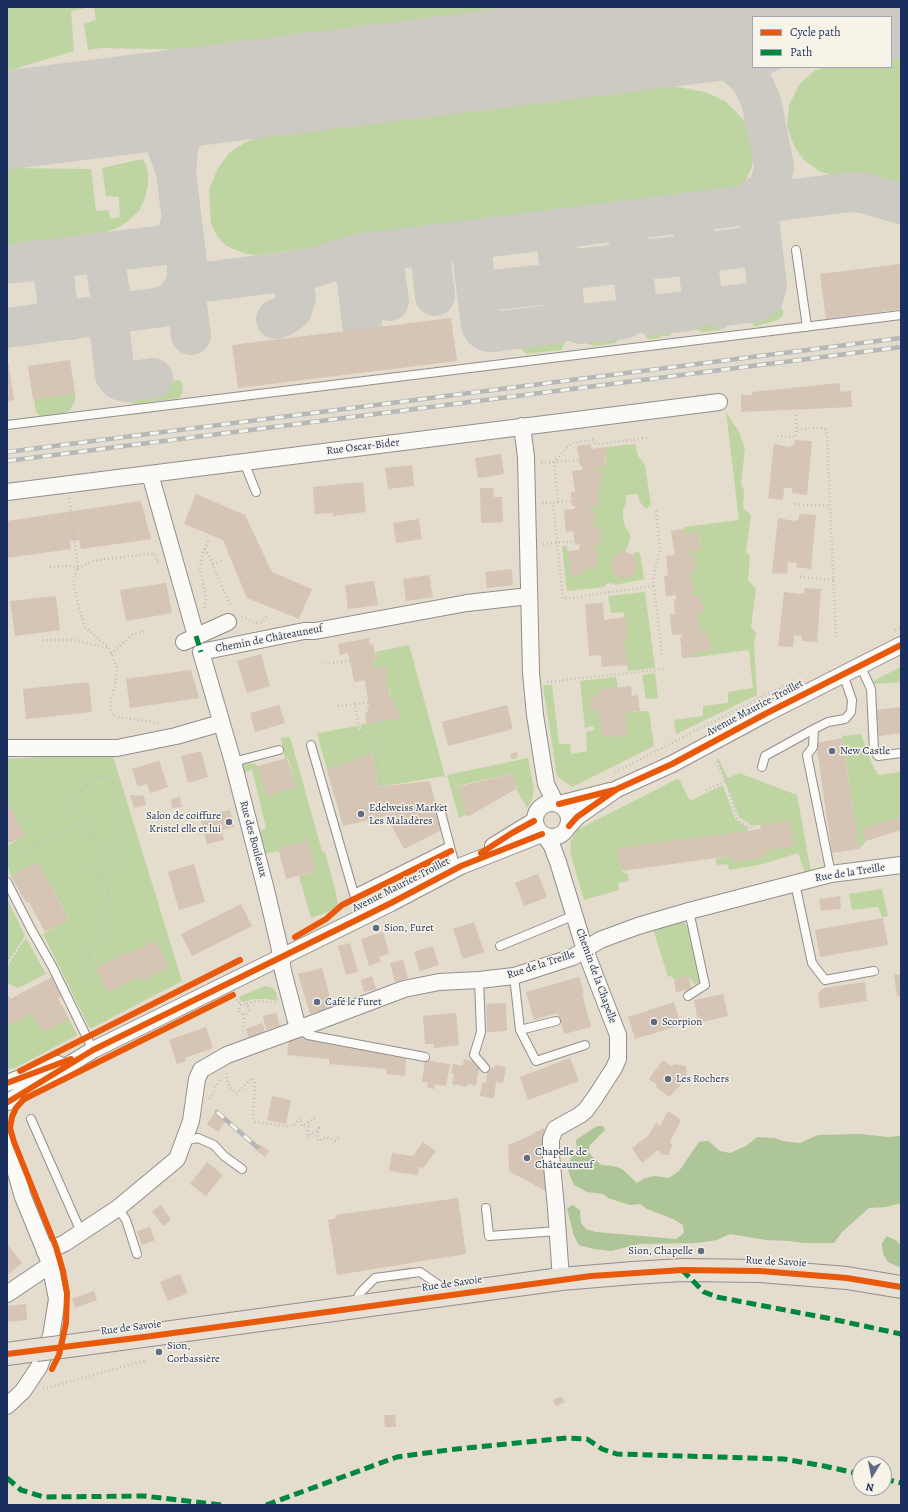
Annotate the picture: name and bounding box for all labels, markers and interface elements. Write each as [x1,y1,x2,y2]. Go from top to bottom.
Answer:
legend [752,16,892,68]
text: Cycle path [790,24,841,40]
text: Path [790,44,812,60]
street label: Rue Oscar-Bider [326,436,400,458]
street label: Chemin de Châteauneuf [214,622,324,656]
street label: Avenue Maurice-Troillet [704,677,806,739]
place label: New Castle [840,744,890,758]
marker: New Castle [827,746,837,756]
street label: Rue des Bouleaux [236,799,270,879]
place label: Edelweiss Market Les Maladères [369,801,448,827]
place label: Salon de coiffure Kristel elle et lui [146,809,221,835]
marker: Edelweiss Market Les Maladères [356,809,366,819]
marker: Salon de coiffure Kristel elle et lui [224,817,234,827]
street label: Avenue Maurice-Troillet [350,855,452,915]
street label: Rue de la Treille [814,861,886,885]
place label: Sion, Furet [384,921,434,935]
marker: Sion, Furet [371,923,381,933]
street label: Chemin de la Chapelle [573,927,619,1025]
street label: Rue de la Treille [505,948,577,982]
place label: Café le Furet [325,995,382,1009]
marker: Café le Furet [312,997,322,1007]
place label: Scorpion [662,1015,702,1029]
marker: Scorpion [649,1017,659,1027]
place label: Les Rochers [676,1072,729,1086]
marker: Les Rochers [663,1074,673,1084]
place label: Chapelle de Châteauneuf [535,1145,593,1171]
marker: Chapelle de Châteauneuf [522,1153,532,1163]
place label: Sion, Chapelle [628,1244,693,1258]
marker: Sion, Chapelle [696,1246,706,1256]
street label: Rue de Savoie [745,1254,807,1270]
street label: Rue de Savoie [421,1273,483,1295]
street label: Rue de Savoie [100,1318,162,1338]
place label: Sion, Corbassière [167,1339,220,1365]
marker: Sion, Corbassière [154,1347,164,1357]
north arrow [852,1456,892,1496]
text: N [865,1479,875,1495]

